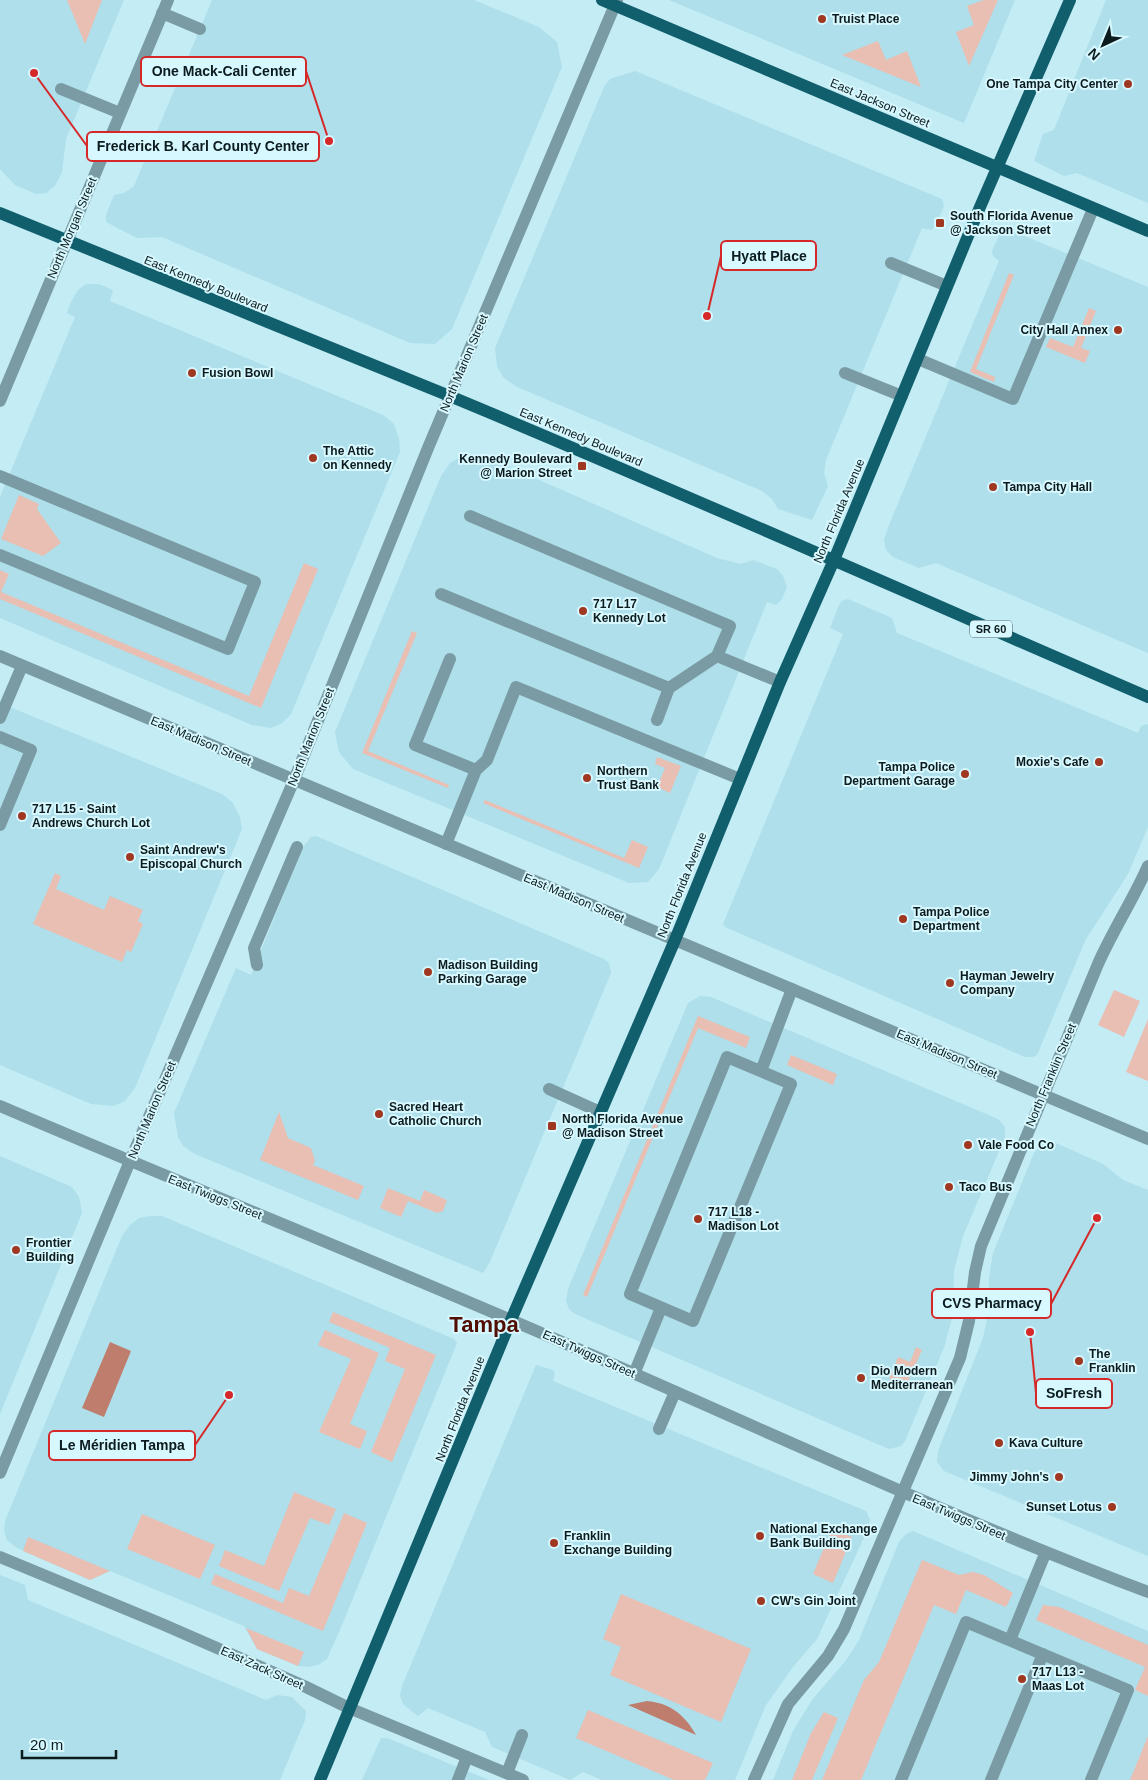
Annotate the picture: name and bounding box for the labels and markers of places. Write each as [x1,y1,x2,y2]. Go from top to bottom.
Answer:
place label: Truist Place [832,12,900,26]
marker: Truist Place [816,13,828,25]
callout: One Mack-Cali Center [141,57,306,86]
place label: One Tampa City Center [986,77,1118,91]
marker: One Tampa City Center [1122,78,1134,90]
callout: Frederick B. Karl County Center [87,132,319,161]
place label: South Florida Avenue @ Jackson Street [950,209,1073,237]
marker: South Florida Avenue @ Jackson Street [934,217,946,229]
callout: Hyatt Place [721,241,816,270]
place label: City Hall Annex [1020,323,1108,337]
marker: City Hall Annex [1112,324,1124,336]
place label: Fusion Bowl [202,366,273,380]
marker: Fusion Bowl [186,367,198,379]
place label: The Attic on Kennedy [323,444,392,472]
marker: The Attic on Kennedy [307,452,319,464]
place label: Kennedy Boulevard @ Marion Street [459,452,572,480]
marker: Kennedy Boulevard @ Marion Street [576,460,588,472]
place label: Tampa City Hall [1003,480,1092,494]
marker: Tampa City Hall [987,481,999,493]
place label: 717 L17 Kennedy Lot [593,597,666,625]
marker: 717 L17 Kennedy Lot [577,605,589,617]
place label: Moxie's Cafe [1016,755,1089,769]
marker: Moxie's Cafe [1093,756,1105,768]
place label: Tampa Police Department Garage [844,760,955,788]
place label: Northern Trust Bank [597,764,659,792]
marker: Tampa Police Department Garage [959,768,971,780]
marker: Northern Trust Bank [581,772,593,784]
place label: 717 L15 - Saint Andrews Church Lot [32,802,150,830]
marker: 717 L15 - Saint Andrews Church Lot [16,810,28,822]
place label: Saint Andrew's Episcopal Church [140,843,242,871]
marker: Saint Andrew's Episcopal Church [124,851,136,863]
place label: Tampa Police Department [913,905,990,933]
marker: Tampa Police Department [897,913,909,925]
place label: Madison Building Parking Garage [438,958,538,986]
marker: Madison Building Parking Garage [422,966,434,978]
place label: Hayman Jewelry Company [960,969,1054,997]
marker: Hayman Jewelry Company [944,977,956,989]
place label: Sacred Heart Catholic Church [389,1100,482,1128]
marker: Sacred Heart Catholic Church [373,1108,385,1120]
place label: North Florida Avenue @ Madison Street [562,1112,683,1140]
marker: North Florida Avenue @ Madison Street [546,1120,558,1132]
place label: Vale Food Co [978,1138,1054,1152]
marker: Vale Food Co [962,1139,974,1151]
place label: Taco Bus [959,1180,1012,1194]
marker: Taco Bus [943,1181,955,1193]
place label: 717 L18 - Madison Lot [708,1205,779,1233]
marker: 717 L18 - Madison Lot [692,1213,704,1225]
place label: Frontier Building [26,1236,74,1264]
marker: Frontier Building [10,1244,22,1256]
callout: CVS Pharmacy [932,1289,1051,1318]
place label: The Franklin [1089,1347,1136,1375]
marker: The Franklin [1073,1355,1085,1367]
place label: Dio Modern Mediterranean [871,1364,953,1392]
marker: Dio Modern Mediterranean [855,1372,867,1384]
callout: SoFresh [1036,1379,1112,1408]
callout: Le Méridien Tampa [49,1431,195,1460]
place label: Kava Culture [1009,1436,1083,1450]
marker: Kava Culture [993,1437,1005,1449]
place label: Jimmy John's [969,1470,1049,1484]
marker: Jimmy John's [1053,1471,1065,1483]
place label: Sunset Lotus [1026,1500,1102,1514]
marker: Sunset Lotus [1106,1501,1118,1513]
place label: National Exchange Bank Building [770,1522,878,1550]
place label: Franklin Exchange Building [564,1529,672,1557]
marker: National Exchange Bank Building [754,1530,766,1542]
marker: Franklin Exchange Building [548,1537,560,1549]
place label: CW's Gin Joint [771,1594,856,1608]
marker: CW's Gin Joint [755,1595,767,1607]
place label: 717 L13 - Maas Lot [1032,1665,1084,1693]
marker: 717 L13 - Maas Lot [1016,1673,1028,1685]

